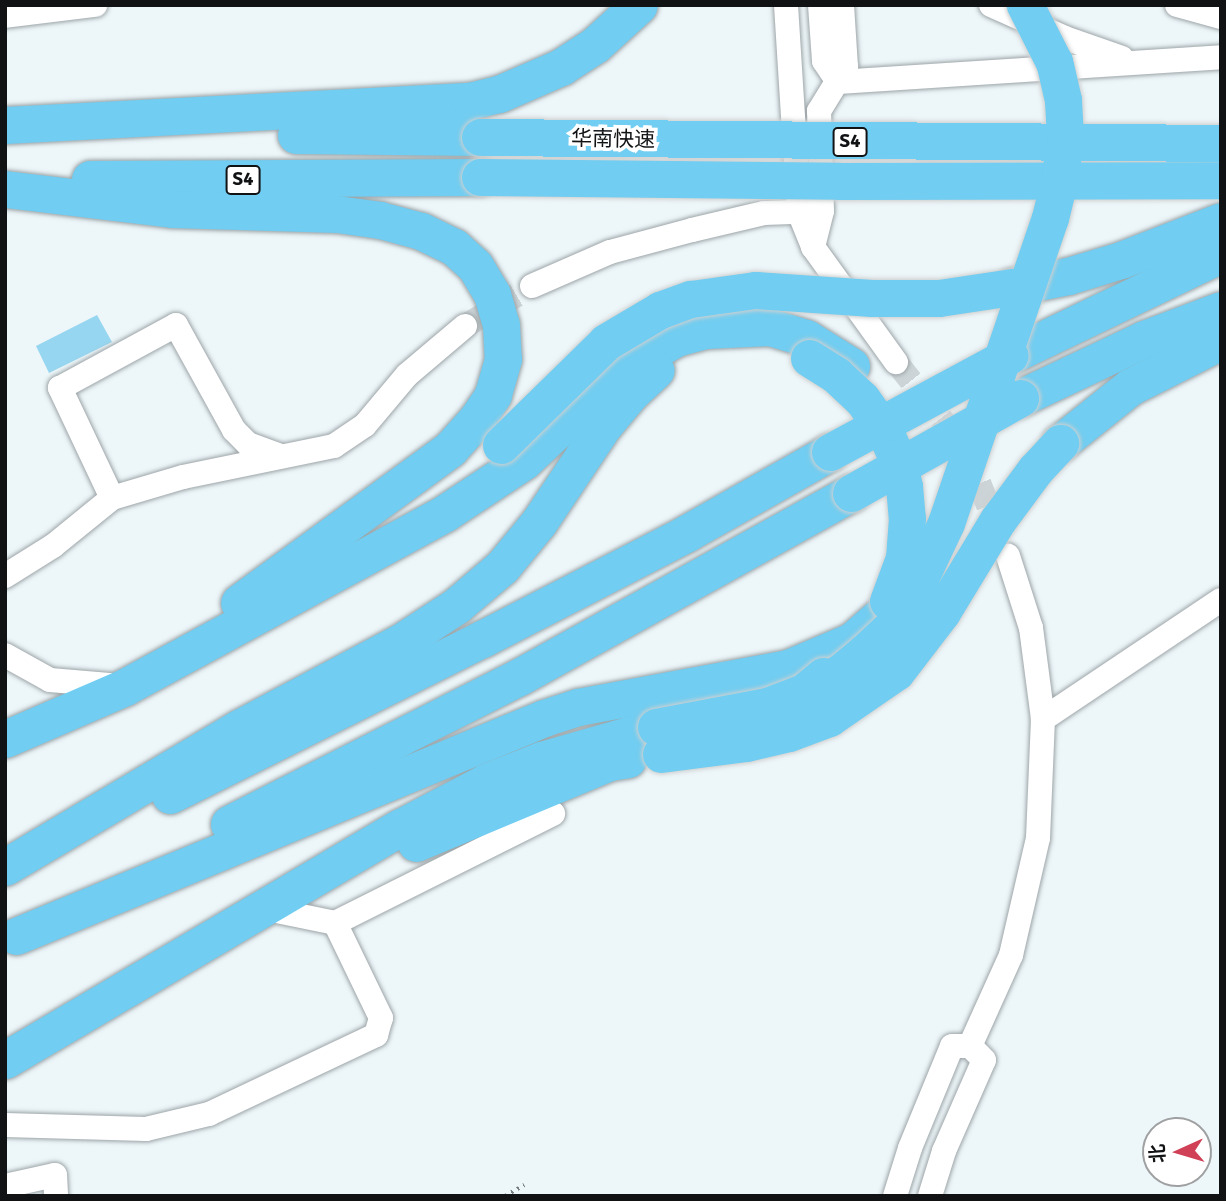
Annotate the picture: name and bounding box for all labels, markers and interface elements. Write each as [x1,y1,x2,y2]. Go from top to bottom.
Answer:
street label: 华南快速 [571,126,655,152]
road number: S4 [832,126,868,158]
road number: S4 [226,164,260,196]
north arrow [1142,1117,1212,1187]
text: 北 [1145,1143,1171,1164]

